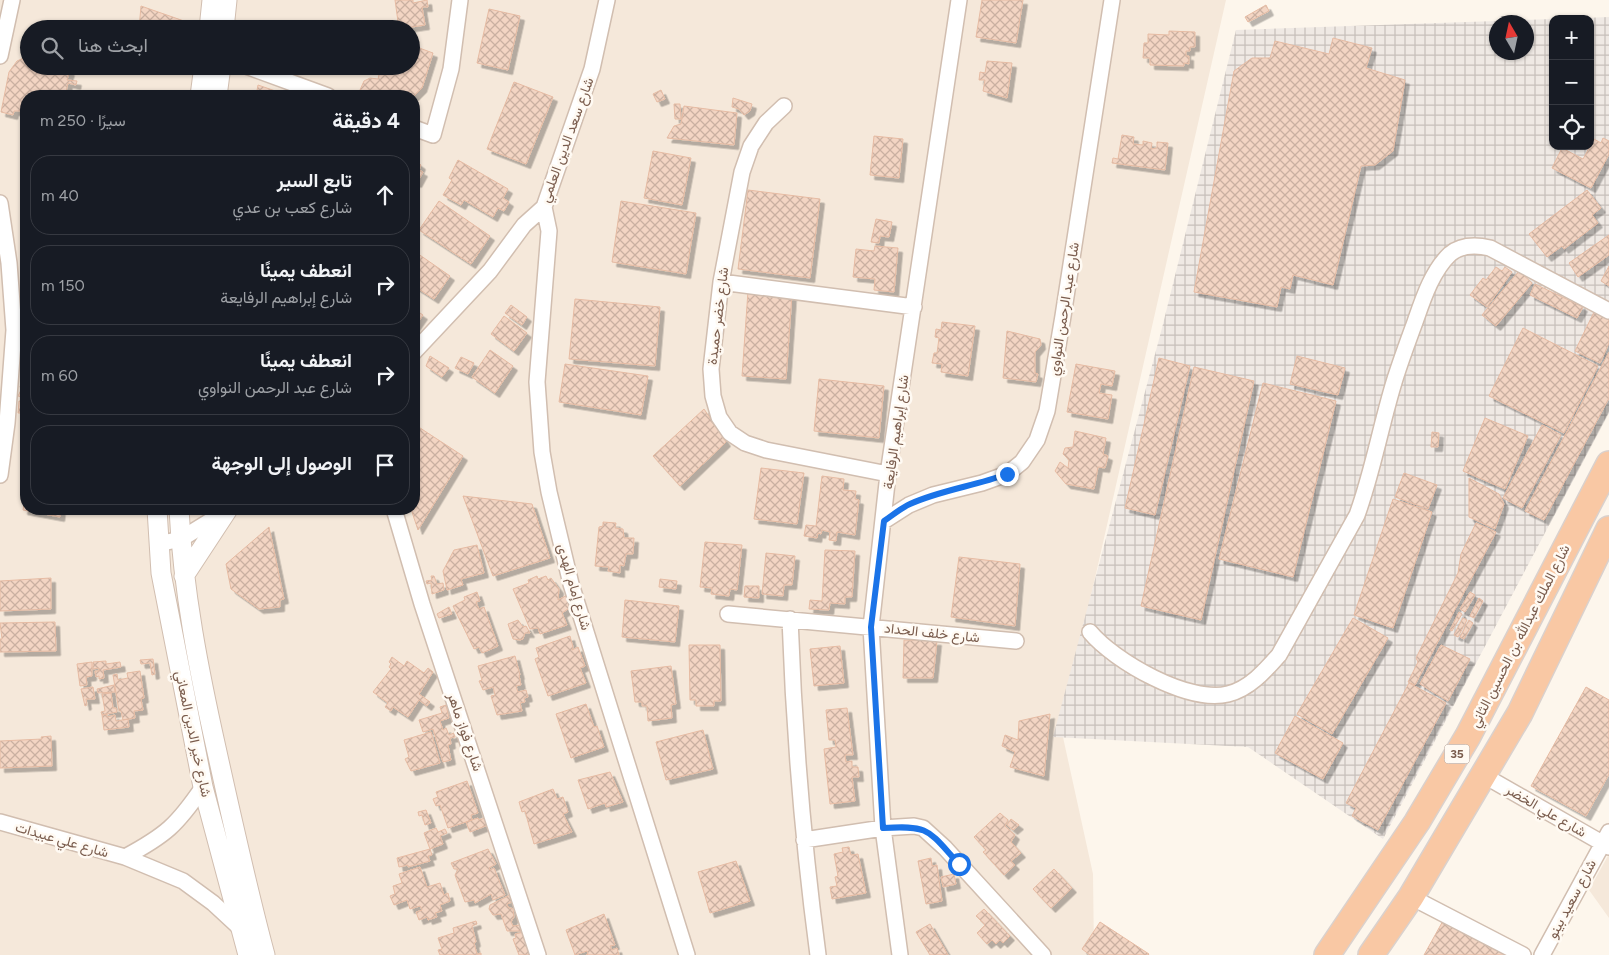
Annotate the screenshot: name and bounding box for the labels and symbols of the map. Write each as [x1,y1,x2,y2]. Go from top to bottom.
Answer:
north arrow [1489,15,1534,60]
street label: شارع سعد الدين العلمي [536,75,600,206]
street label: شارع عبد الرحمن النواوي [1045,241,1086,377]
street label: شارع خضر حميدة [704,266,734,366]
street label: شارع إبراهيم الرفايعة [880,374,914,491]
route end [996,463,1019,486]
street label: شارع إمام الهدى [552,542,594,633]
street label: شارع الملك عبدالله بن الحسين الثاني [1466,542,1576,732]
street label: شارع خلف الحداد [883,620,981,648]
street label: شارع خير الدين المعاني [168,669,215,799]
street label: شارع فواز ماهر [441,690,486,774]
road number: 35 [1444,744,1470,764]
street label: شارع علي الخضر [1500,781,1589,844]
street label: شارع علي عبيدات [13,819,111,864]
route start [948,853,971,876]
street label: شارع سعيد بينو [1544,857,1602,942]

